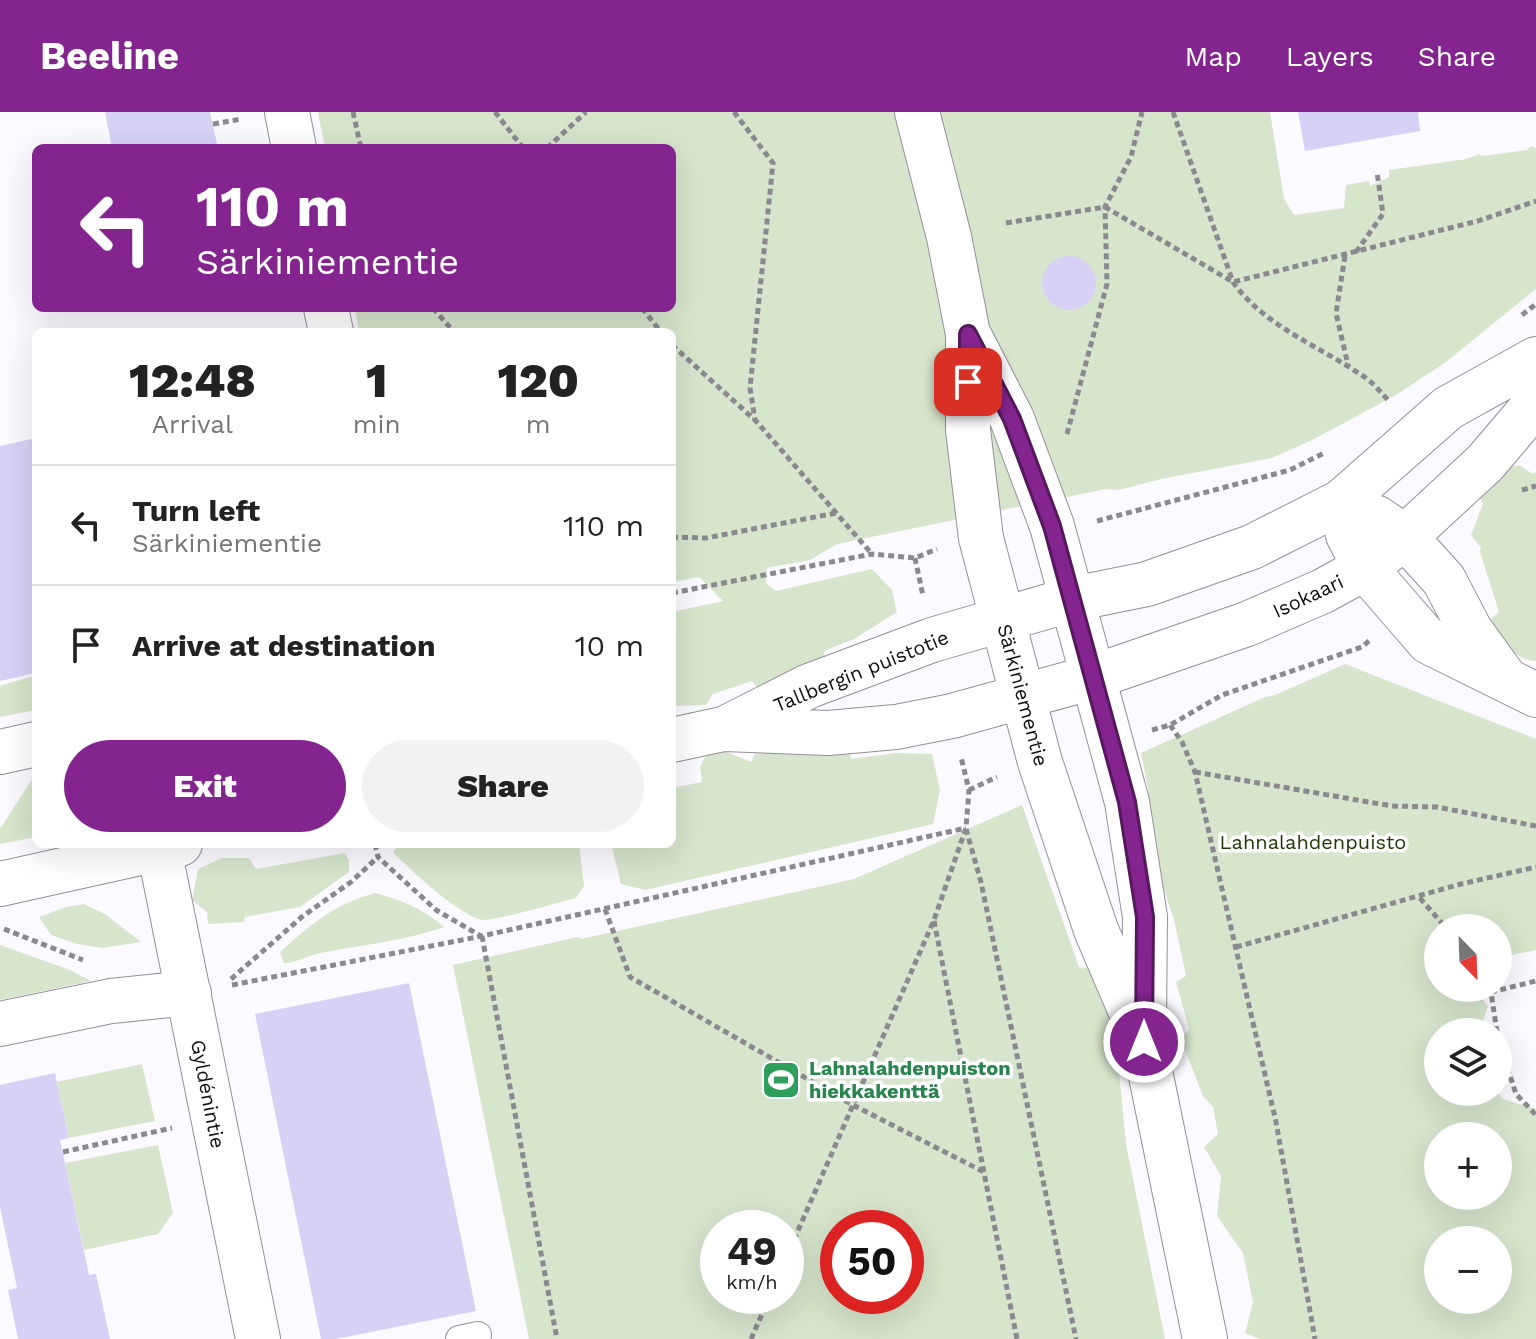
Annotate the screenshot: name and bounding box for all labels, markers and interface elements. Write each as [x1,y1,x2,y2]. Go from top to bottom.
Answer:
text: Beeline [40,34,179,78]
text: Map [1185,40,1242,73]
text: Layers [1286,40,1374,73]
text: Share [1418,40,1496,73]
text: 110 m [196,174,349,240]
icon: left [64,176,168,280]
text: Särkiniementie [196,241,459,283]
pin [934,348,1002,416]
text: 12:48 [129,352,256,409]
text: 1 [366,352,387,409]
text: 120 [497,352,579,409]
icon: arrive [946,360,990,404]
text: Arrival [152,409,233,439]
text: min [353,409,401,439]
text: m [526,409,551,439]
text: Turn left [132,493,260,528]
icon: left [64,503,108,547]
text: 110 m [563,508,644,543]
text: Särkiniementie [132,528,322,558]
street label: Isokaari [1269,569,1347,623]
street label: Särkiniementie [993,621,1053,769]
icon: arrive [64,623,108,667]
street label: Tallbergin puistotie [770,625,952,717]
text: Arrive at destination [132,628,436,663]
text: 10 m [575,628,644,663]
button: Exit [64,740,346,832]
button: Share [362,740,644,832]
park label: Lahnalahdenpuisto [1220,830,1406,854]
north arrow [1424,914,1512,1002]
map controls [1424,914,1512,1314]
position arrow [1102,1000,1186,1084]
button: layers [1424,1018,1512,1106]
street label: Gyldénintie [186,1038,230,1150]
place label: Lahnalahdenpuiston hiekkakenttä [809,1056,1011,1103]
sports icon: Lahnalahdenpuiston hiekkakenttä [760,1059,802,1101]
button: + [1424,1122,1512,1210]
speed limit sign: 50 [820,1210,924,1314]
button: − [1424,1226,1512,1314]
text: 49 [727,1228,777,1275]
text: km/h [726,1270,778,1294]

